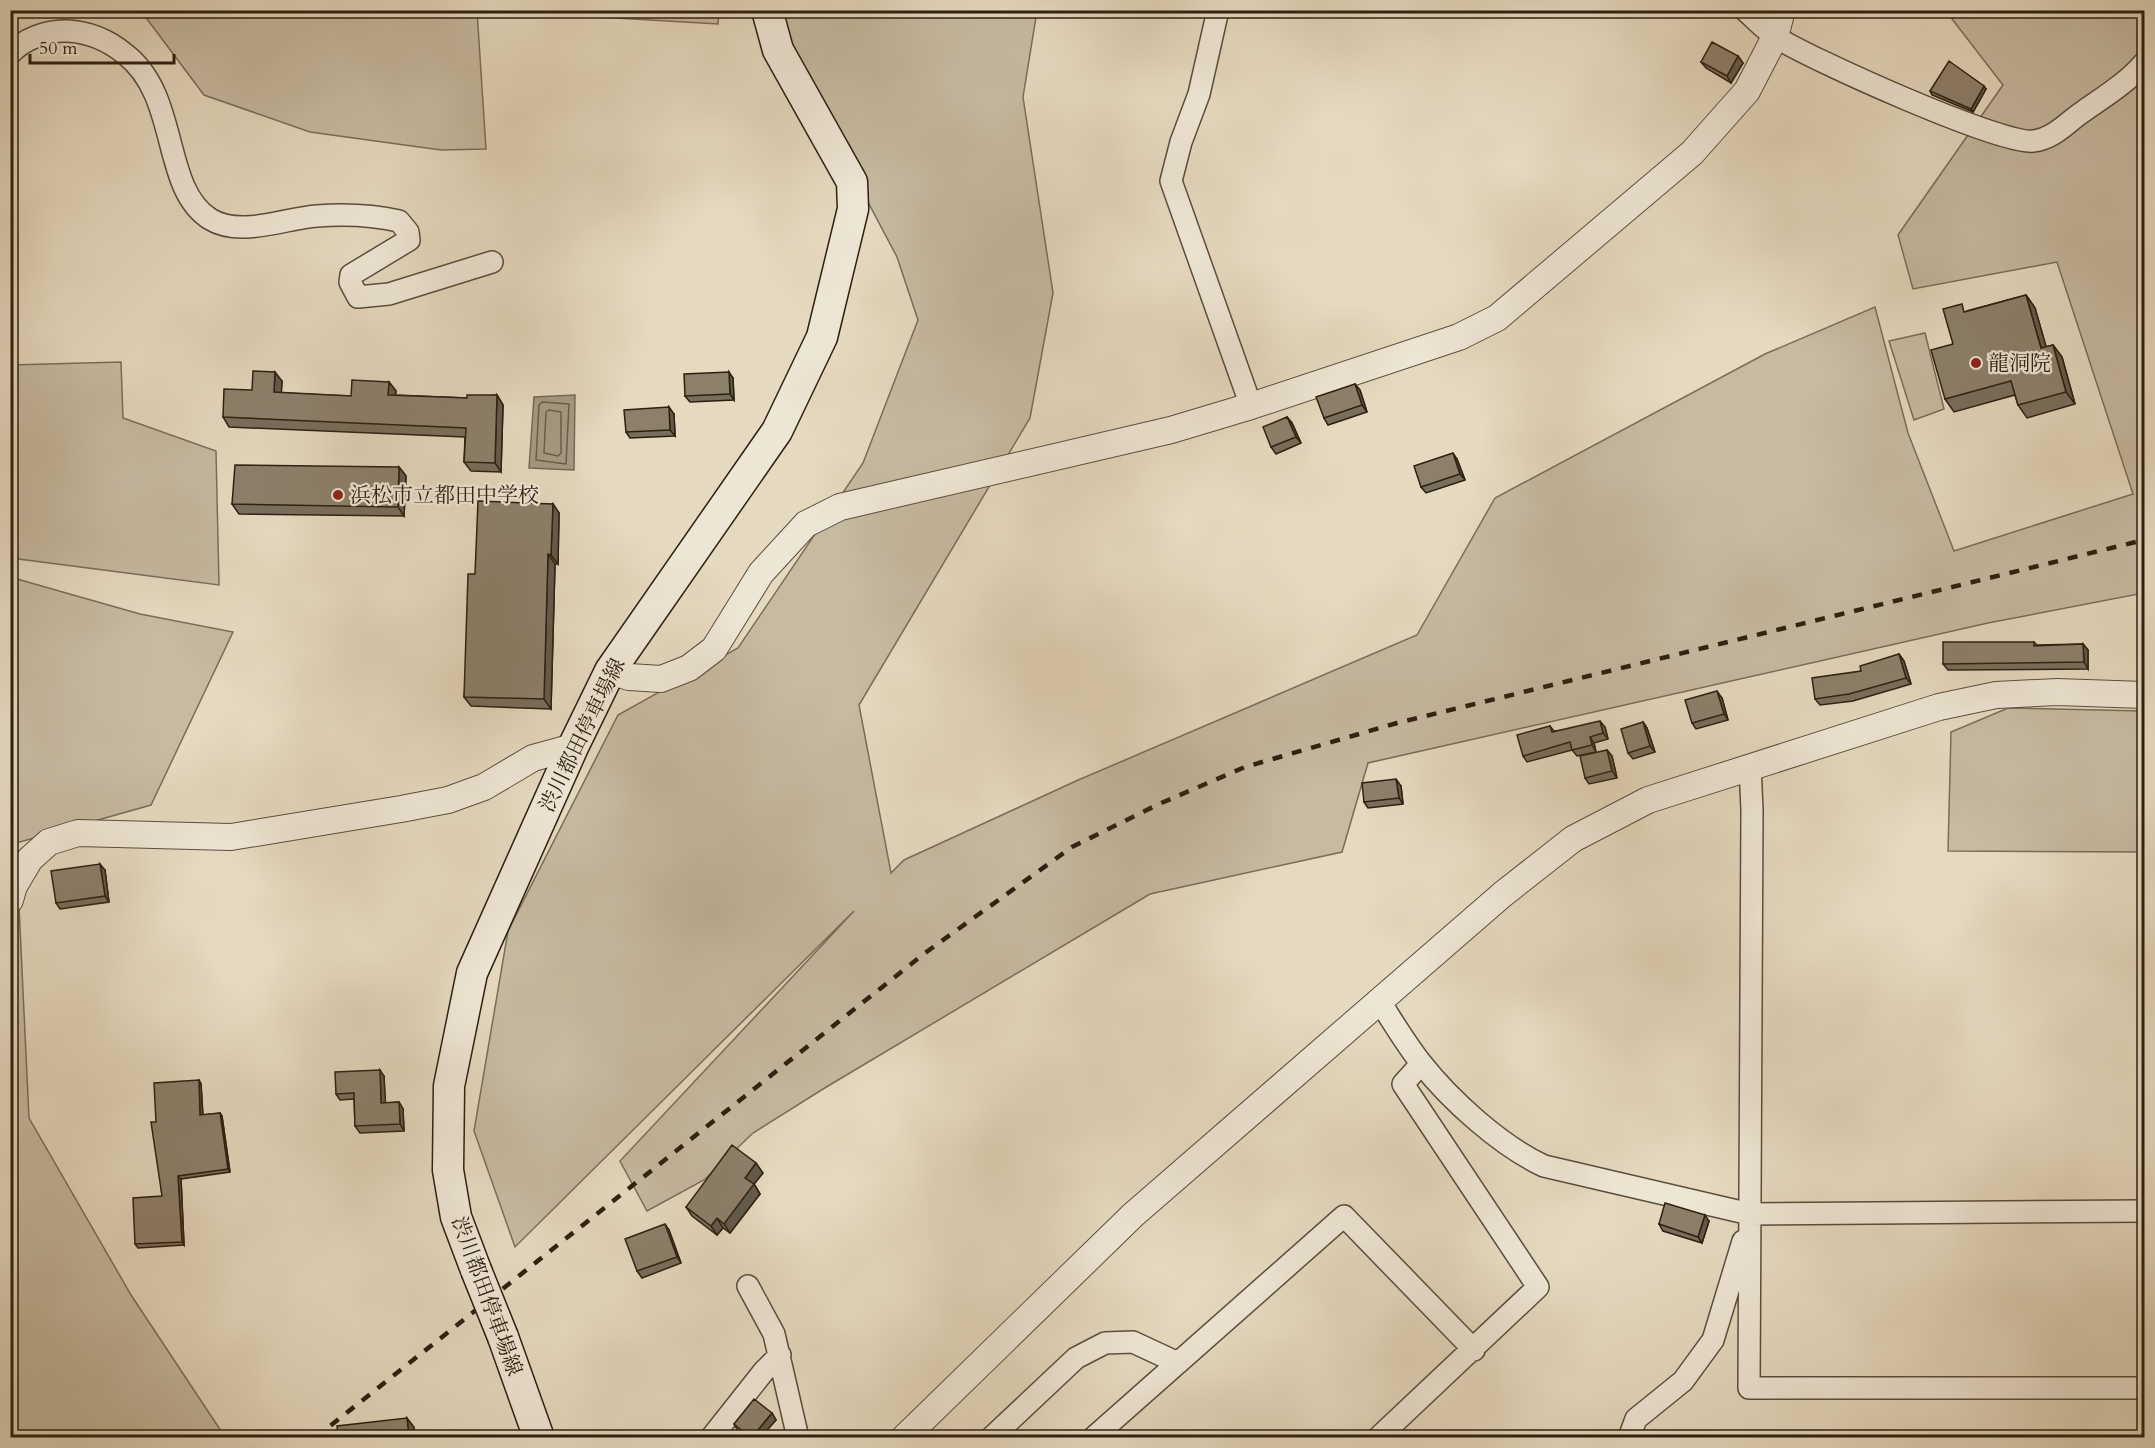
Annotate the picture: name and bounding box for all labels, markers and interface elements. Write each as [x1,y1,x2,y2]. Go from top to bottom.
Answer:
scale bar [30,27,174,65]
text: 50 m [39,36,78,61]
place label: 龍洞院 [1988,349,2051,378]
marker: 龍洞院 [1969,356,1983,370]
place label: 浜松市立都田中学校 [350,481,539,510]
marker: 浜松市立都田中学校 [331,488,345,502]
street label: 渋川都田停車場線 [533,653,632,817]
street label: 渋川都田停車場線 [444,1212,529,1380]

